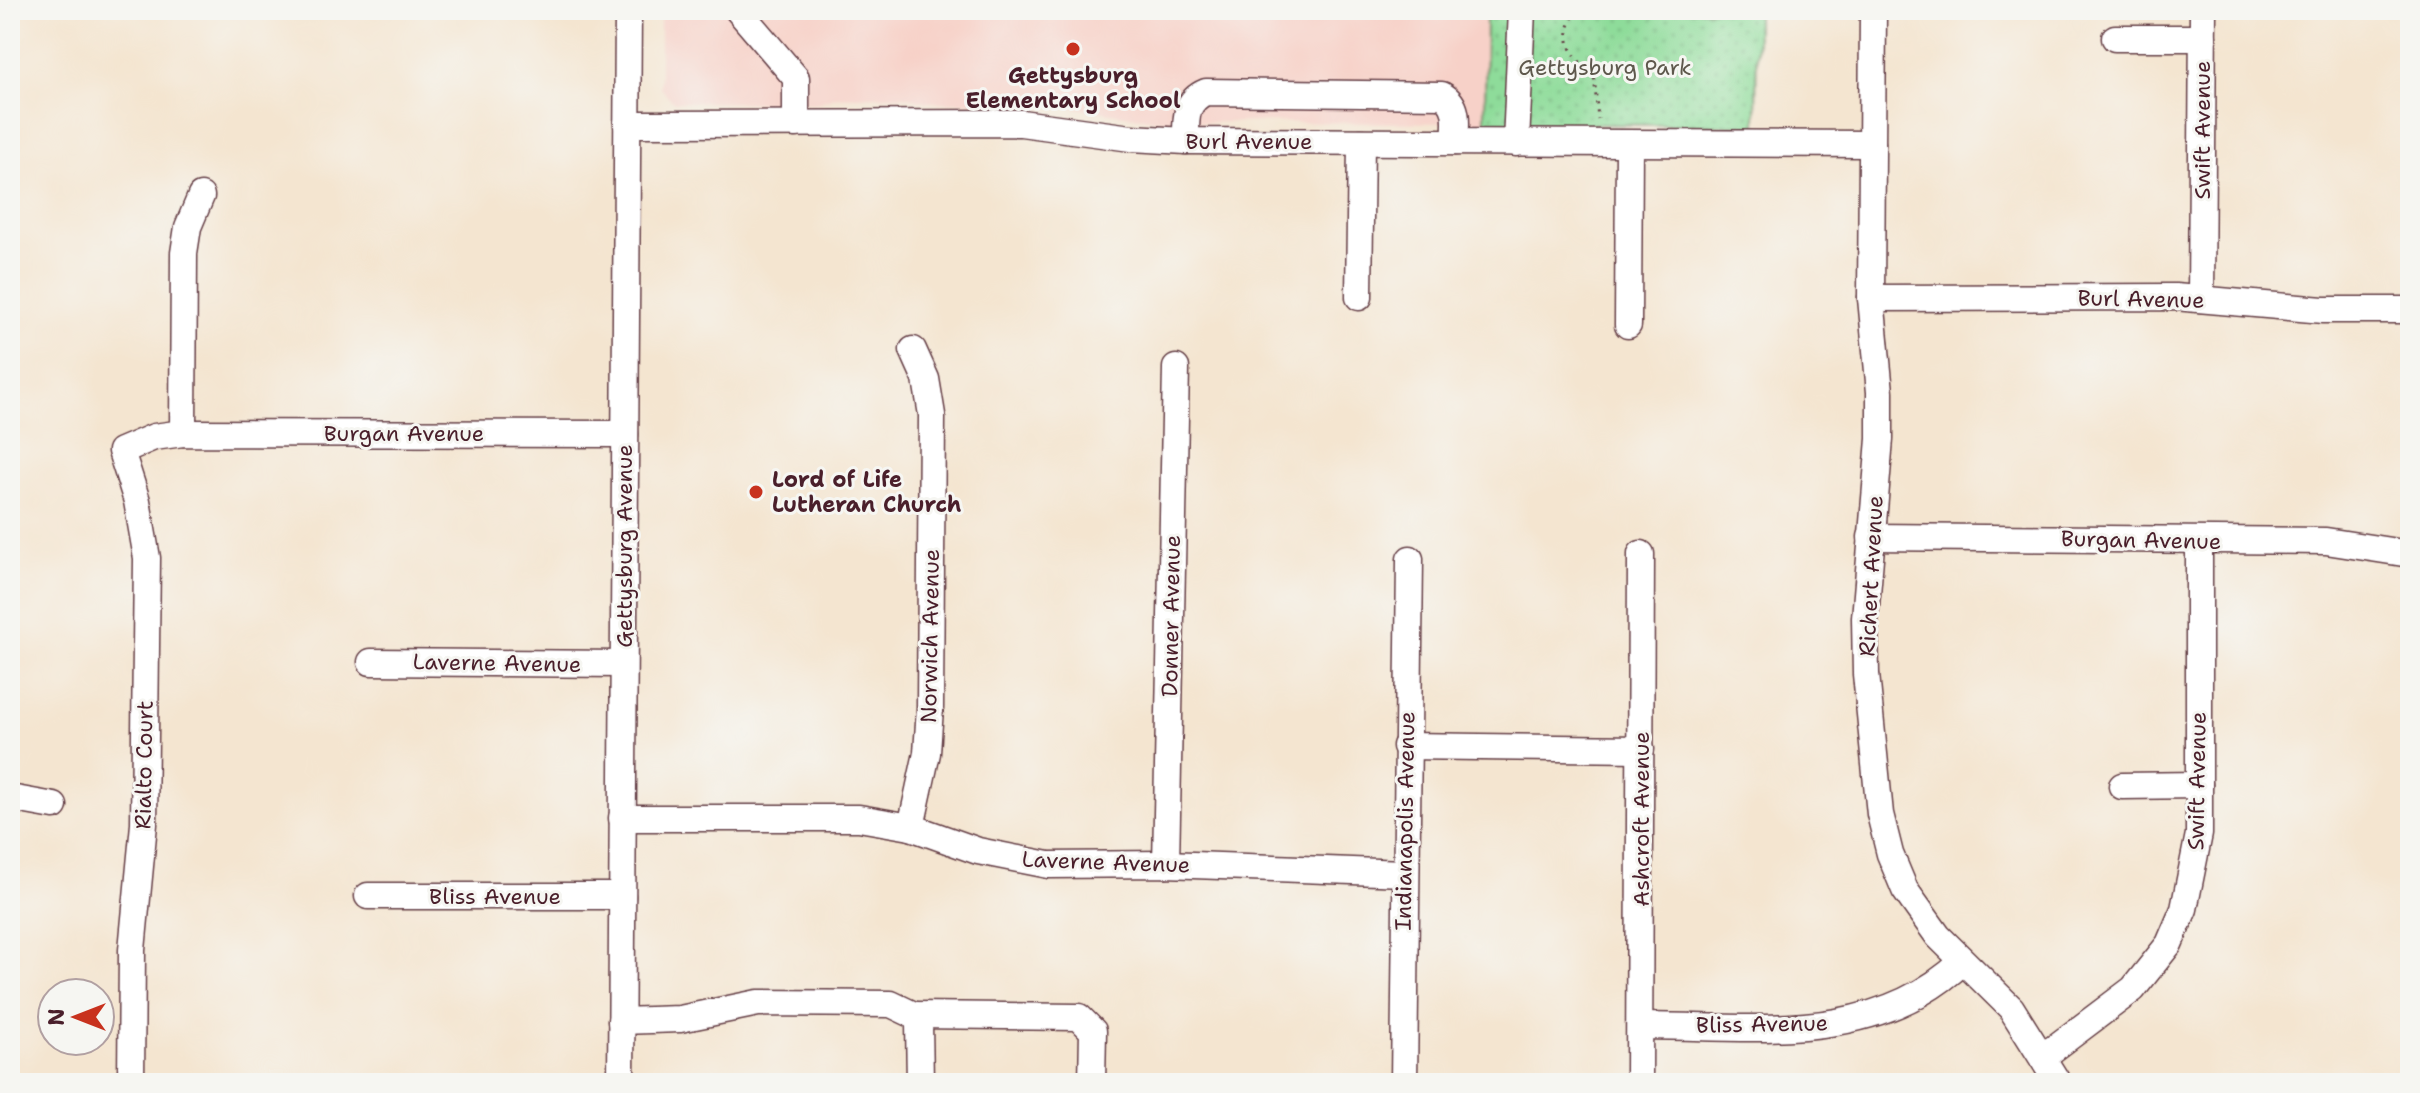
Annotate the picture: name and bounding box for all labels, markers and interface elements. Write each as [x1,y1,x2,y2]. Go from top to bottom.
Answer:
marker: Gettysburg Elementary School [1064,40,1082,58]
park label: Gettysburg Park [1518,53,1692,82]
place label: Gettysburg Elementary School [965,61,1181,115]
street label: Swift Avenue [2188,61,2217,199]
street label: Burl Avenue [1186,127,1312,156]
street label: Burl Avenue [2077,283,2205,315]
street label: Burgan Avenue [324,419,484,448]
street label: Gettysburg Avenue [610,444,639,648]
place label: Lord of Life Lutheran Church [772,465,962,519]
marker: Lord of Life Lutheran Church [747,483,765,501]
street label: Richert Avenue [1852,495,1890,657]
street label: Burgan Avenue [2061,524,2221,556]
street label: Donner Avenue [1155,535,1187,697]
street label: Norwich Avenue [914,549,946,723]
street label: Laverne Avenue [412,647,582,679]
street label: Rialto Court [128,700,160,830]
street label: Indianapolis Avenue [1389,711,1421,931]
street label: Swift Avenue [2181,711,2213,851]
street label: Ashcroft Avenue [1627,731,1656,907]
street label: Laverne Avenue [1021,845,1191,879]
street label: Bliss Avenue [429,882,561,911]
north arrow [36,977,116,1057]
text: N [42,1008,71,1026]
street label: Bliss Avenue [1696,1008,1828,1040]

